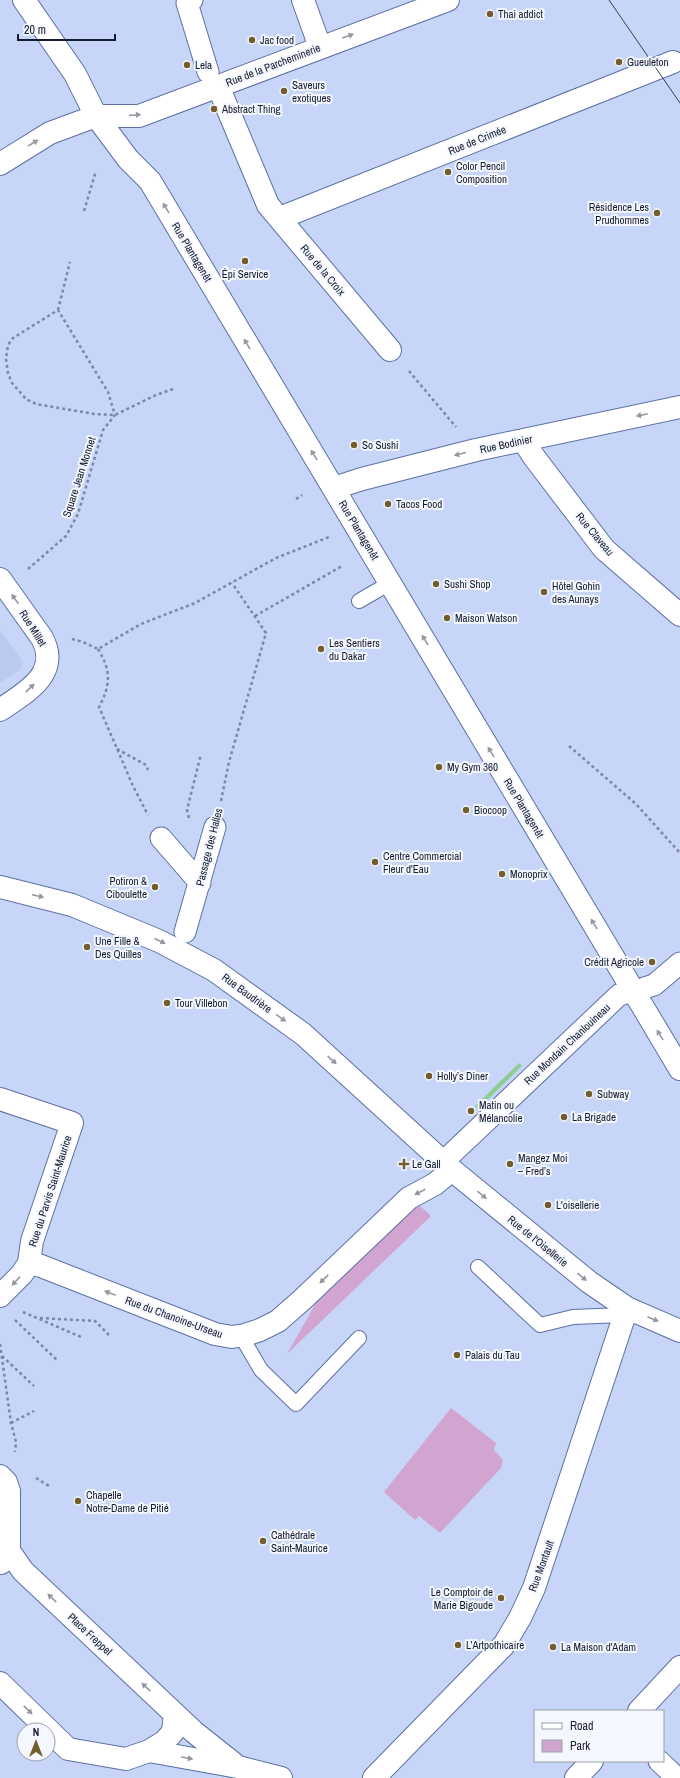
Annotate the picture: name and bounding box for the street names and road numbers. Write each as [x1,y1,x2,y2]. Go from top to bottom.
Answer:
street label: Rue de la Parcheminerie [224,40,322,90]
street label: Rue de Crimée [446,122,508,158]
street label: Rue Plantagenêt [169,220,216,285]
street label: Rue de la Croix [297,241,349,299]
street label: Rue Bodinier [479,432,533,456]
street label: Square Jean Monnet [59,435,99,519]
street label: Rue Plantagenêt [336,498,383,563]
street label: Rue Claveau [573,510,617,558]
street label: Rue Millet [16,607,50,649]
street label: Rue Plantagenêt [501,776,548,841]
street label: Passage des Halles [193,806,226,887]
street label: Rue Baudrière [219,970,275,1016]
street label: Rue Mondain Chanlouineau [521,1000,613,1088]
street label: Rue du Parvis Saint-Maurice [25,1134,75,1248]
street label: Rue de l'Oisellerie [505,1212,571,1270]
street label: Rue du Chanoine-Urseau [123,1293,225,1341]
street label: Rue Montault [525,1538,557,1594]
street label: Place Freppel [65,1610,115,1658]

